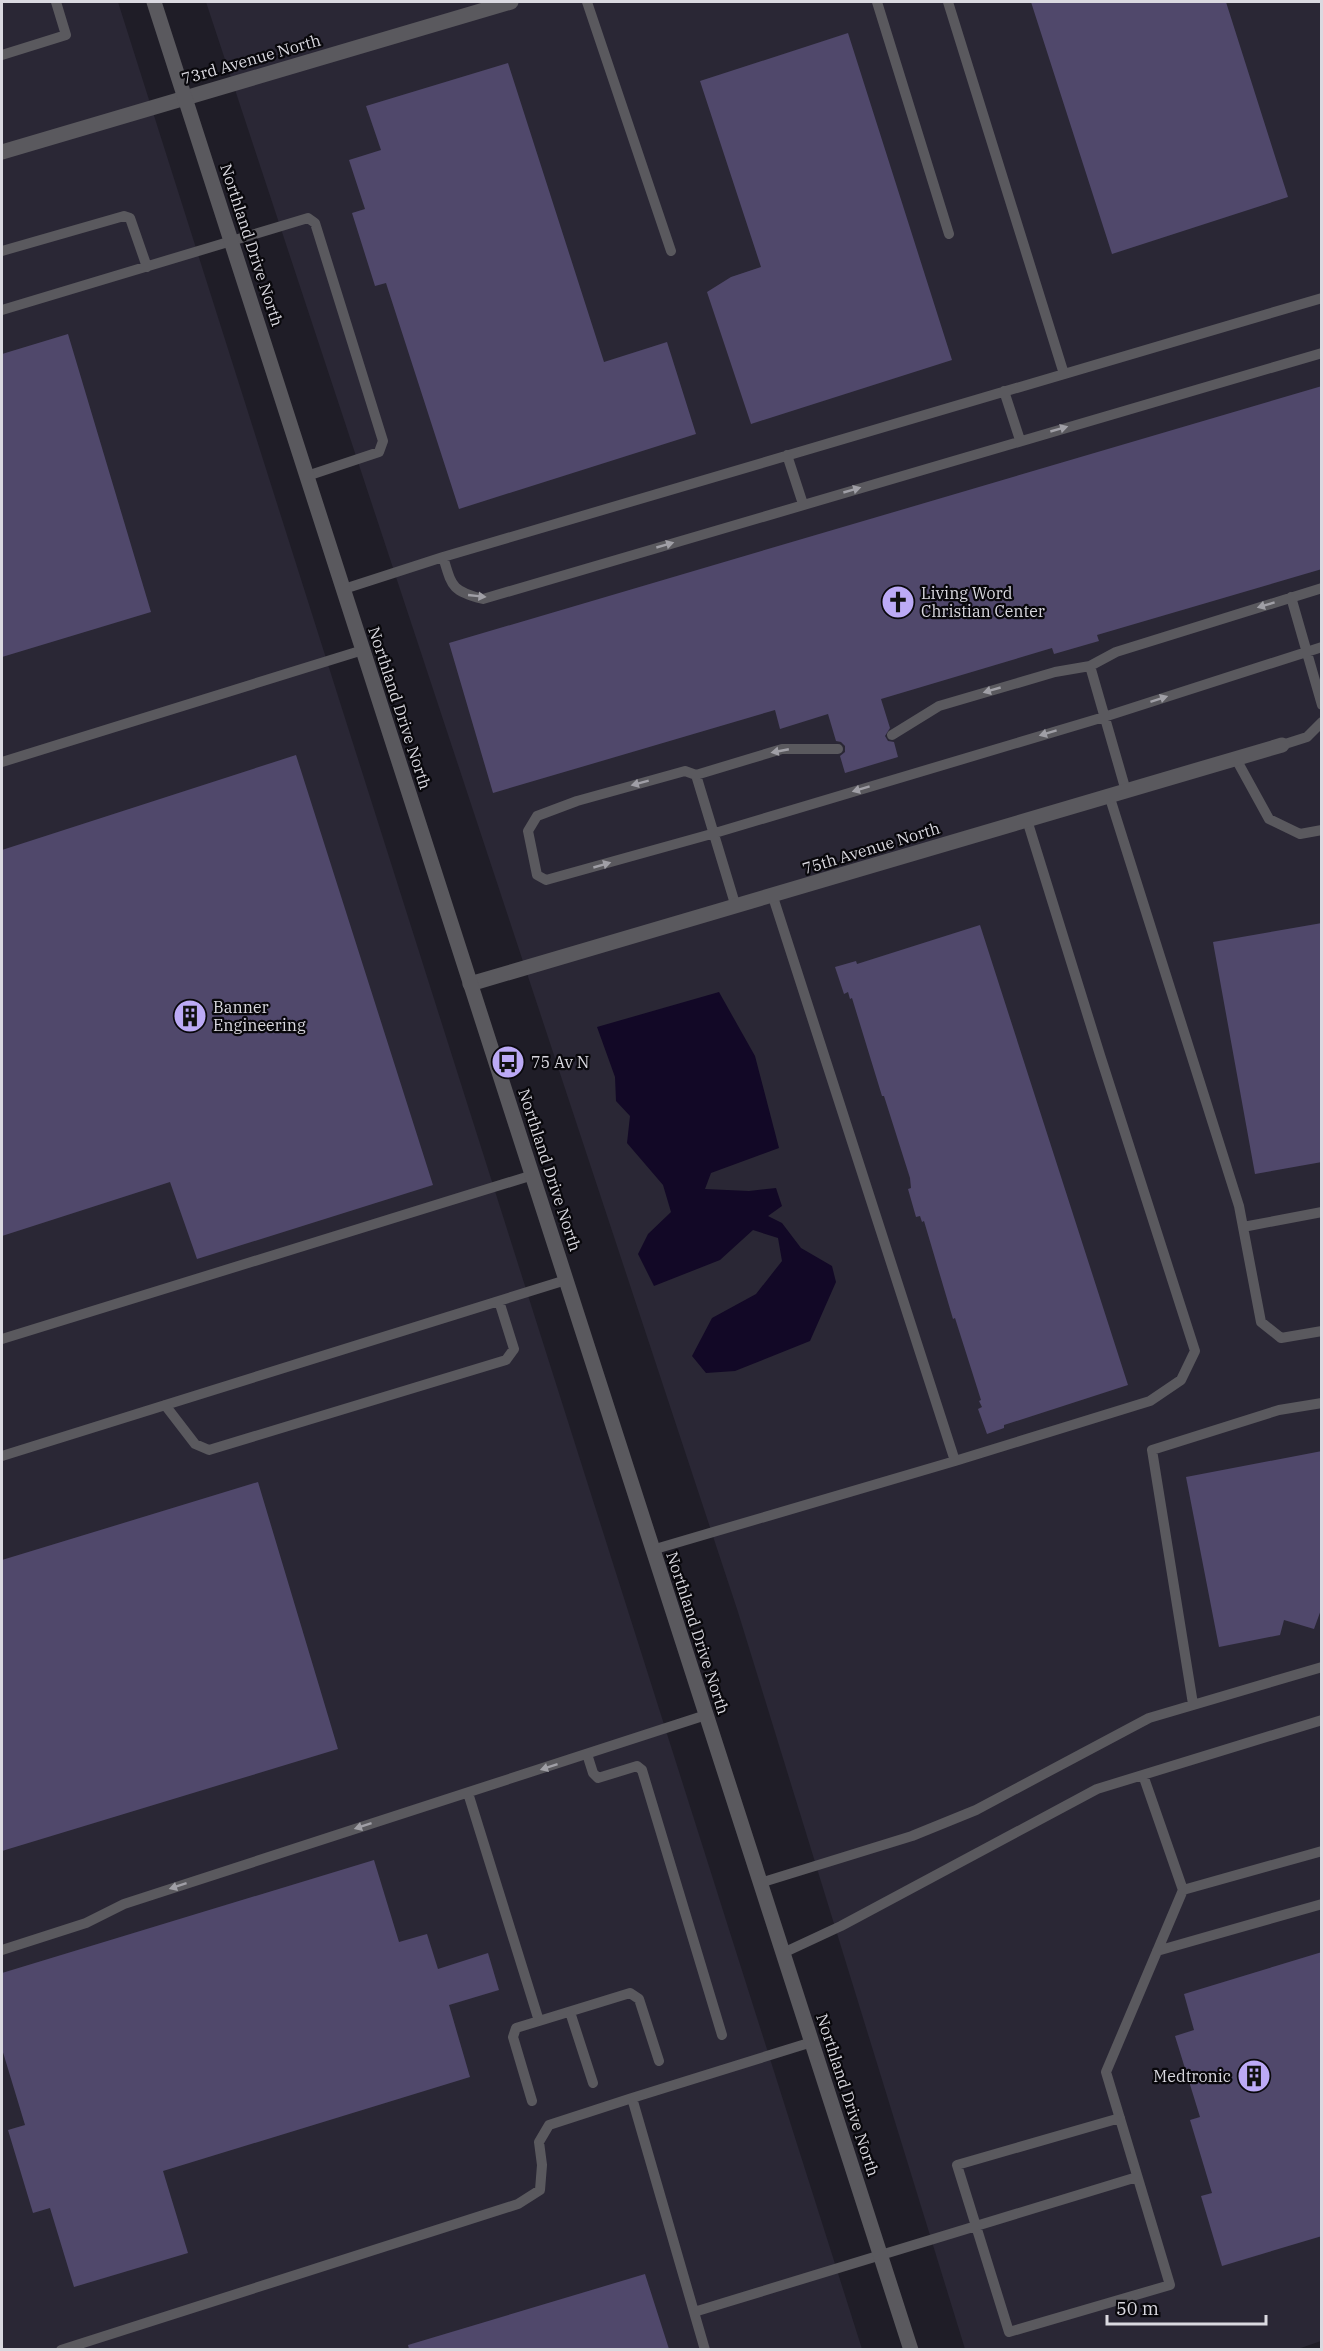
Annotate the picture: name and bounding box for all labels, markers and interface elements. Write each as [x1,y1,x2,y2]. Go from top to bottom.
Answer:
street label: 73rd Avenue North [179,30,323,88]
street label: Northland Drive North [216,161,288,329]
one-way arrow [1050,424,1068,433]
one-way arrow [843,485,861,494]
one-way arrow [656,540,674,549]
place label: Living Word Christian Center [921,583,1045,621]
church icon: Living Word Christian Center [880,584,916,620]
one-way arrow [468,591,487,601]
one-way arrow [1257,601,1275,610]
street label: Northland Drive North [364,624,436,792]
one-way arrow [983,686,1001,696]
one-way arrow [1150,693,1168,703]
one-way arrow [1039,729,1057,738]
one-way arrow [770,747,789,756]
one-way arrow [631,779,649,789]
one-way arrow [852,785,870,794]
street label: 75th Avenue North [800,818,942,878]
one-way arrow [593,859,611,869]
place label: Banner Engineering [213,997,306,1035]
building icon: Banner Engineering [172,998,208,1034]
bus stop icon: 75 Av N [490,1044,526,1080]
place label: 75 Av N [531,1052,589,1072]
street label: Northland Drive North [514,1086,586,1254]
street label: Northland Drive North [662,1549,734,1717]
one-way arrow [540,1762,558,1772]
one-way arrow [354,1822,372,1832]
one-way arrow [169,1882,187,1892]
street label: Northland Drive North [812,2011,884,2179]
building icon: Medtronic [1236,2058,1272,2094]
place label: Medtronic [1153,2066,1231,2086]
scale bar [1107,2288,1266,2326]
text: 50 m [1116,2297,1159,2320]

